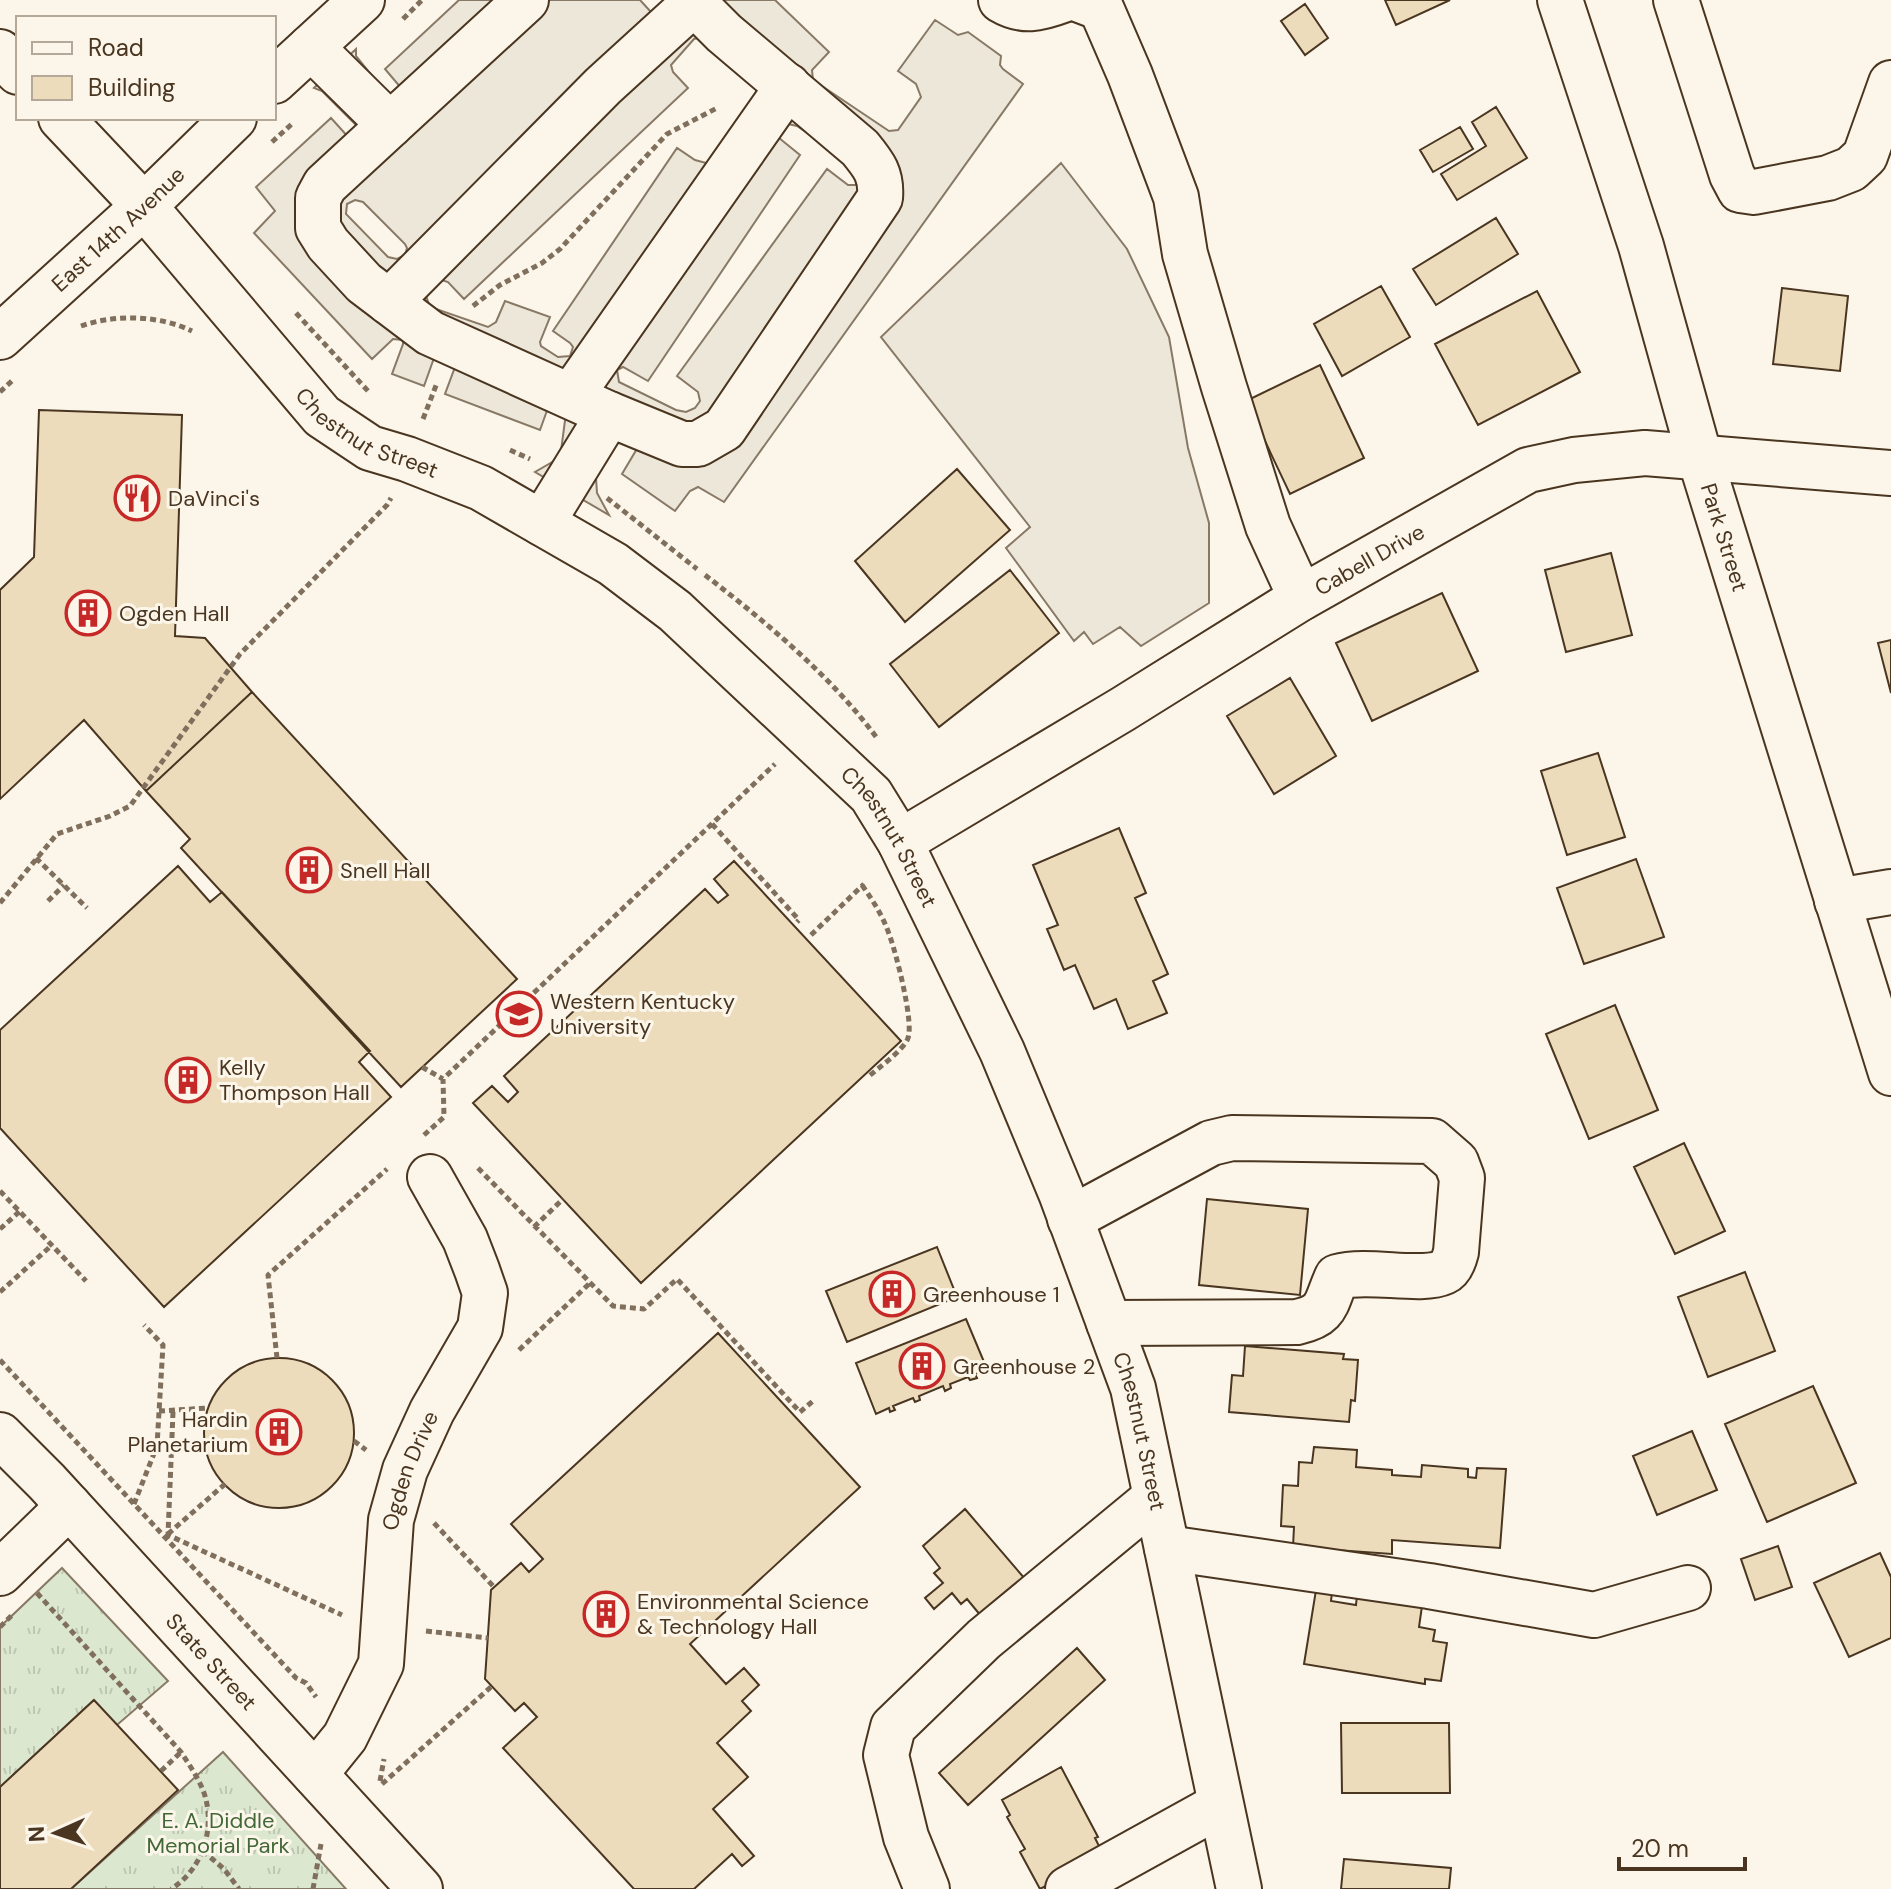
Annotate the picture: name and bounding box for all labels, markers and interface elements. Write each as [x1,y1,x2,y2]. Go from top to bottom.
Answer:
legend [16,16,276,120]
text: Road [88,32,144,63]
text: Building [88,72,175,103]
street label: East 14th Avenue [45,160,191,298]
street label: Chestnut Street [289,381,443,484]
restaurant icon: DaVinci's [113,474,161,522]
street label: Park Street [1694,480,1755,595]
place label: DaVinci's [168,484,260,513]
street label: Cabell Drive [1309,517,1430,602]
building icon: Ogden Hall [64,589,112,637]
place label: Ogden Hall [119,599,229,628]
street label: Chestnut Street [835,760,944,912]
building icon: Snell Hall [285,846,333,894]
place label: Snell Hall [340,856,430,885]
place label: Western Kentucky University [550,987,735,1041]
school or university icon: Western Kentucky University [495,990,543,1038]
place label: Kelly Thompson Hall [219,1053,370,1107]
building icon: Kelly Thompson Hall [164,1056,212,1104]
building icon: Greenhouse 1 [868,1270,916,1318]
place label: Greenhouse 1 [923,1280,1060,1309]
building icon: Greenhouse 2 [898,1342,946,1390]
street label: Chestnut Street [1106,1348,1173,1513]
place label: Greenhouse 2 [953,1352,1095,1381]
place label: Hardin Planetarium [127,1405,248,1459]
street label: Ogden Drive [376,1406,445,1531]
building icon: Hardin Planetarium [255,1408,303,1456]
place label: Environmental Science & Technology Hall [637,1587,869,1641]
building icon: Environmental Science & Technology Hall [582,1590,630,1638]
street label: State Street [160,1607,263,1716]
north arrow [16,1793,96,1873]
park label: E. A. Diddle Memorial Park [146,1806,290,1860]
scale bar [1619,1821,1745,1871]
text: N [22,1825,51,1843]
text: 20 m [1631,1833,1689,1864]

